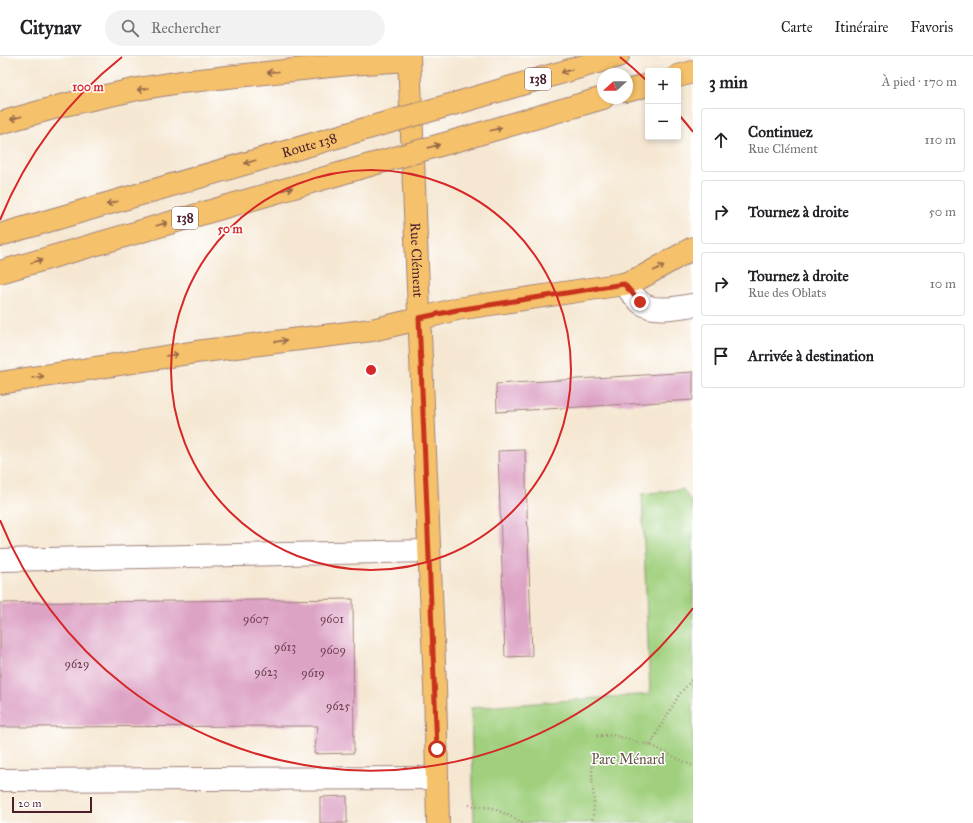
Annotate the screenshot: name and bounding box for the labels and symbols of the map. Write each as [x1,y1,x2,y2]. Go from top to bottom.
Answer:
one-way arrow [267,68,280,76]
road number: 138 [525,68,551,90]
one-way arrow [561,68,574,75]
north arrow [597,68,633,104]
text: 100 m [72,80,105,94]
one-way arrow [136,85,149,93]
one-way arrow [10,115,23,122]
one-way arrow [489,125,502,132]
street label: Route 138 [280,129,339,161]
one-way arrow [427,142,440,150]
one-way arrow [244,159,257,166]
one-way arrow [280,185,293,192]
one-way arrow [105,199,118,207]
road number: 138 [172,207,198,229]
one-way arrow [156,220,169,228]
text: 50 m [217,222,244,236]
street label: Rue Clément [407,222,427,298]
one-way arrow [31,257,44,264]
one-way arrow [653,263,665,271]
route end [631,293,649,311]
one-way arrow [274,338,287,345]
one-way arrow [165,351,178,359]
centre of rings [364,363,378,377]
one-way arrow [32,373,45,381]
house number: 9607 [243,612,269,626]
house number: 9601 [320,612,344,626]
house number: 9613 [274,640,296,654]
house number: 9609 [320,643,346,657]
house number: 9629 [65,657,89,671]
house number: 9623 [254,665,278,679]
house number: 9619 [301,666,325,680]
house number: 9625 [326,699,350,713]
route start [428,740,446,758]
park label: Parc Ménard [591,751,665,768]
scale bar [12,795,92,814]

